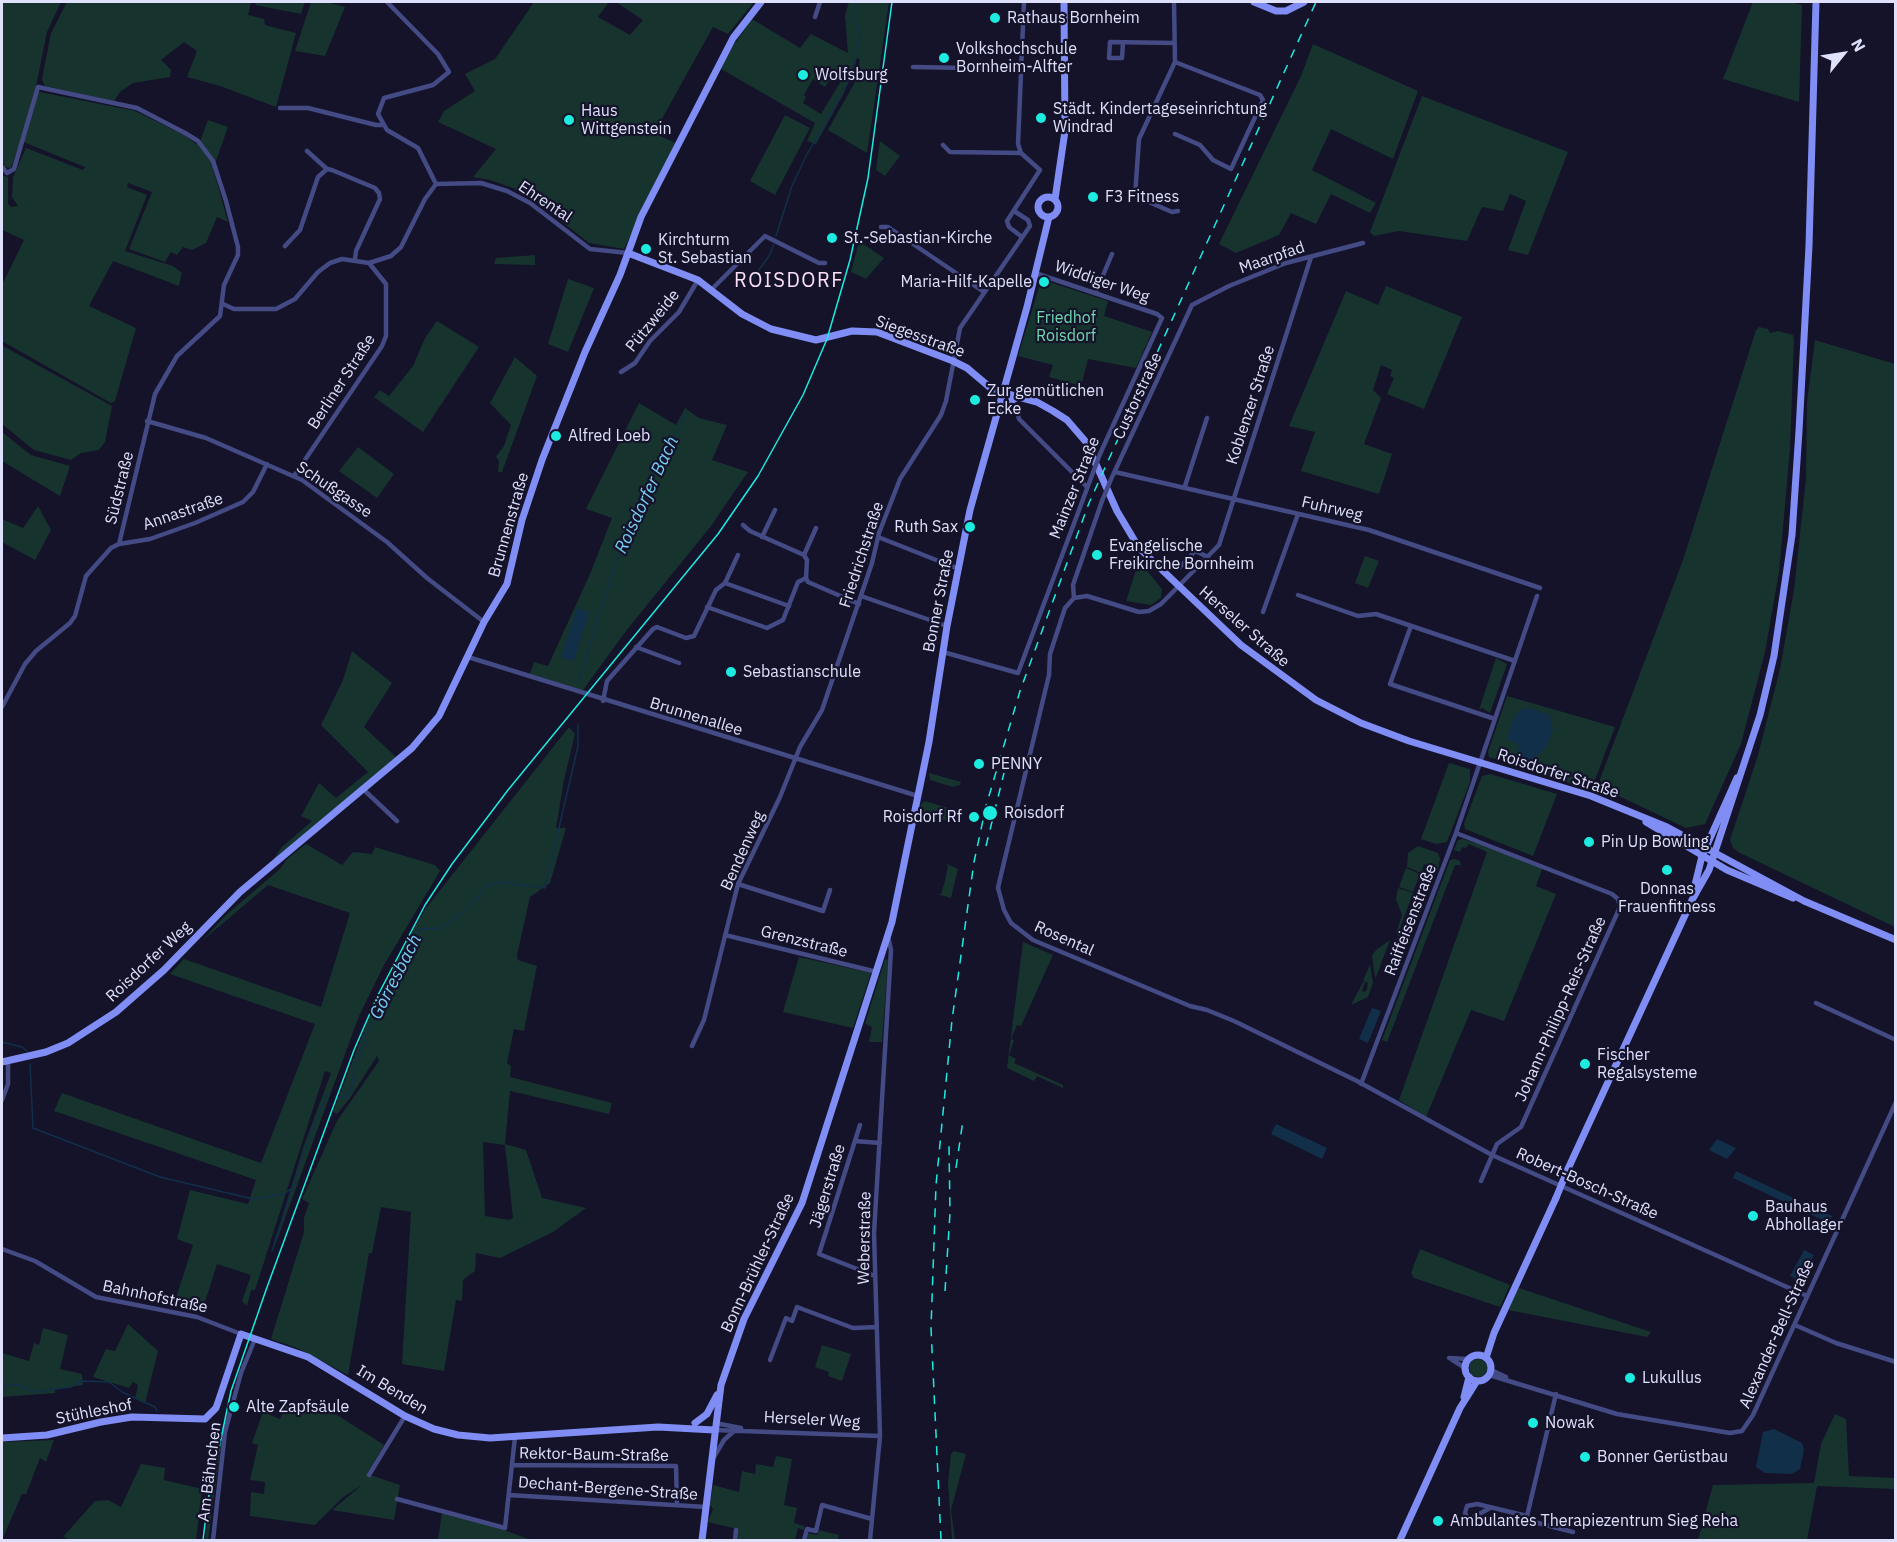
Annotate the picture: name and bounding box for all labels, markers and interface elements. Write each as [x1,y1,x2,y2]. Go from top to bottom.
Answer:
place label: Rathaus Bornheim [1007,8,1140,28]
marker: Rathaus Bornheim [988,11,1002,25]
north arrow [1813,24,1873,84]
text: N [1847,35,1870,55]
place label: Volkshochschule Bornheim-Alfter [956,39,1077,77]
marker: Volkshochschule Bornheim-Alfter [937,51,951,65]
place label: Wolfsburg [815,65,888,85]
marker: Wolfsburg [796,68,810,82]
place label: Städt. Kindertageseinrichtung Windrad [1053,99,1267,137]
place label: Haus Wittgenstein [581,101,672,139]
marker: Städt. Kindertageseinrichtung Windrad [1034,111,1048,125]
marker: Haus Wittgenstein [562,113,576,127]
street label: Ehrental [515,177,575,227]
place label: F3 Fitness [1105,187,1179,207]
marker: F3 Fitness [1086,190,1100,204]
place label: St.-Sebastian-Kirche [844,228,992,248]
place label: Kirchturm St. Sebastian [658,230,752,268]
marker: St.-Sebastian-Kirche [825,231,839,245]
street label: Maarpfad [1237,238,1307,278]
marker: Kirchturm St. Sebastian [639,242,653,256]
street label: Widdiger Weg [1052,257,1152,307]
district label: ROISDORF [734,269,844,293]
place label: Maria-Hilf-Kapelle [901,272,1032,292]
marker: Maria-Hilf-Kapelle [1037,275,1051,289]
street label: Pützweide [622,286,684,356]
park label: Friedhof Roisdorf [1036,308,1096,346]
street label: Siegesstraße [873,312,967,362]
street label: Berliner Straße [304,331,380,433]
street label: Koblenzer Straße [1223,343,1279,467]
street label: Custorstraße [1109,349,1167,443]
place label: Zur gemütlichen Ecke [987,381,1104,419]
marker: Zur gemütlichen Ecke [968,393,982,407]
place label: Alfred Loeb [568,426,650,446]
marker: Alfred Loeb [549,429,563,443]
water label: Roisdorfer Bach [610,433,684,557]
street label: Mainzer Straße [1046,434,1104,542]
street label: Südstraße [102,450,138,526]
street label: Schußgasse [293,458,375,522]
street label: Brunnenstraße [485,470,533,580]
street label: Annastraße [140,489,226,535]
street label: Fuhrweg [1300,493,1364,525]
street label: Friedrichstraße [836,500,888,610]
place label: Ruth Sax [894,517,958,537]
marker: Ruth Sax [963,520,977,534]
place label: Evangelische Freikirche Bornheim [1109,536,1254,574]
street label: Bonner Straße [920,548,958,654]
marker: Evangelische Freikirche Bornheim [1090,548,1104,562]
street label: Herseler Straße [1195,582,1293,672]
place label: Sebastianschule [743,662,861,682]
marker: Sebastianschule [724,665,738,679]
street label: Brunnenallee [647,694,745,740]
street label: Roisdorfer Straße [1495,745,1621,803]
place label: PENNY [991,754,1042,774]
marker: PENNY [972,757,986,771]
place label: Roisdorf [1004,803,1064,823]
marker: Roisdorf [981,804,999,822]
place label: Roisdorf Rf [883,807,962,827]
street label: Bendenweg [717,808,769,894]
marker: Roisdorf Rf [967,810,981,824]
place label: Pin Up Bowling [1601,832,1709,852]
marker: Pin Up Bowling [1582,835,1596,849]
street label: Raiffeisenstraße [1381,861,1441,979]
marker: Donnas Frauenfitness [1660,863,1674,877]
place label: Donnas Frauenfitness [1618,879,1716,917]
street label: Johann-Philipp-Reis-Straße [1511,914,1611,1104]
street label: Rosental [1031,917,1097,961]
street label: Roisdorfer Weg [102,918,196,1006]
street label: Grenzstraße [759,922,849,962]
water label: Görresbach [365,931,427,1023]
place label: Fischer Regalsysteme [1597,1045,1697,1083]
marker: Fischer Regalsysteme [1578,1057,1592,1071]
street label: Jägerstraße [806,1142,850,1230]
street label: Robert-Bosch-Straße [1513,1144,1661,1224]
street label: Bonn-Brühler-Straße [717,1190,799,1336]
street label: Weberstraße [855,1191,875,1285]
place label: Bauhaus Abhollager [1765,1197,1843,1235]
marker: Bauhaus Abhollager [1746,1209,1760,1223]
street label: Alexander-Bell-Straße [1735,1257,1819,1411]
street label: Bahnhofstraße [101,1276,209,1318]
street label: Im Benden [353,1361,431,1419]
place label: Lukullus [1642,1368,1702,1388]
marker: Lukullus [1623,1371,1637,1385]
street label: Stühleshof [54,1395,134,1429]
place label: Alte Zapfsäule [246,1397,349,1417]
marker: Alte Zapfsäule [227,1400,241,1414]
street label: Herseler Weg [763,1408,861,1432]
place label: Nowak [1545,1413,1594,1433]
marker: Nowak [1526,1416,1540,1430]
street label: Am Bähnchen [194,1421,226,1523]
street label: Rektor-Baum-Straße [519,1444,669,1466]
place label: Bonner Gerüstbau [1597,1447,1728,1467]
marker: Bonner Gerüstbau [1578,1450,1592,1464]
street label: Dechant-Bergene-Straße [517,1473,699,1505]
place label: Ambulantes Therapiezentrum Sieg Reha [1450,1511,1738,1531]
marker: Ambulantes Therapiezentrum Sieg Reha [1431,1514,1445,1528]

